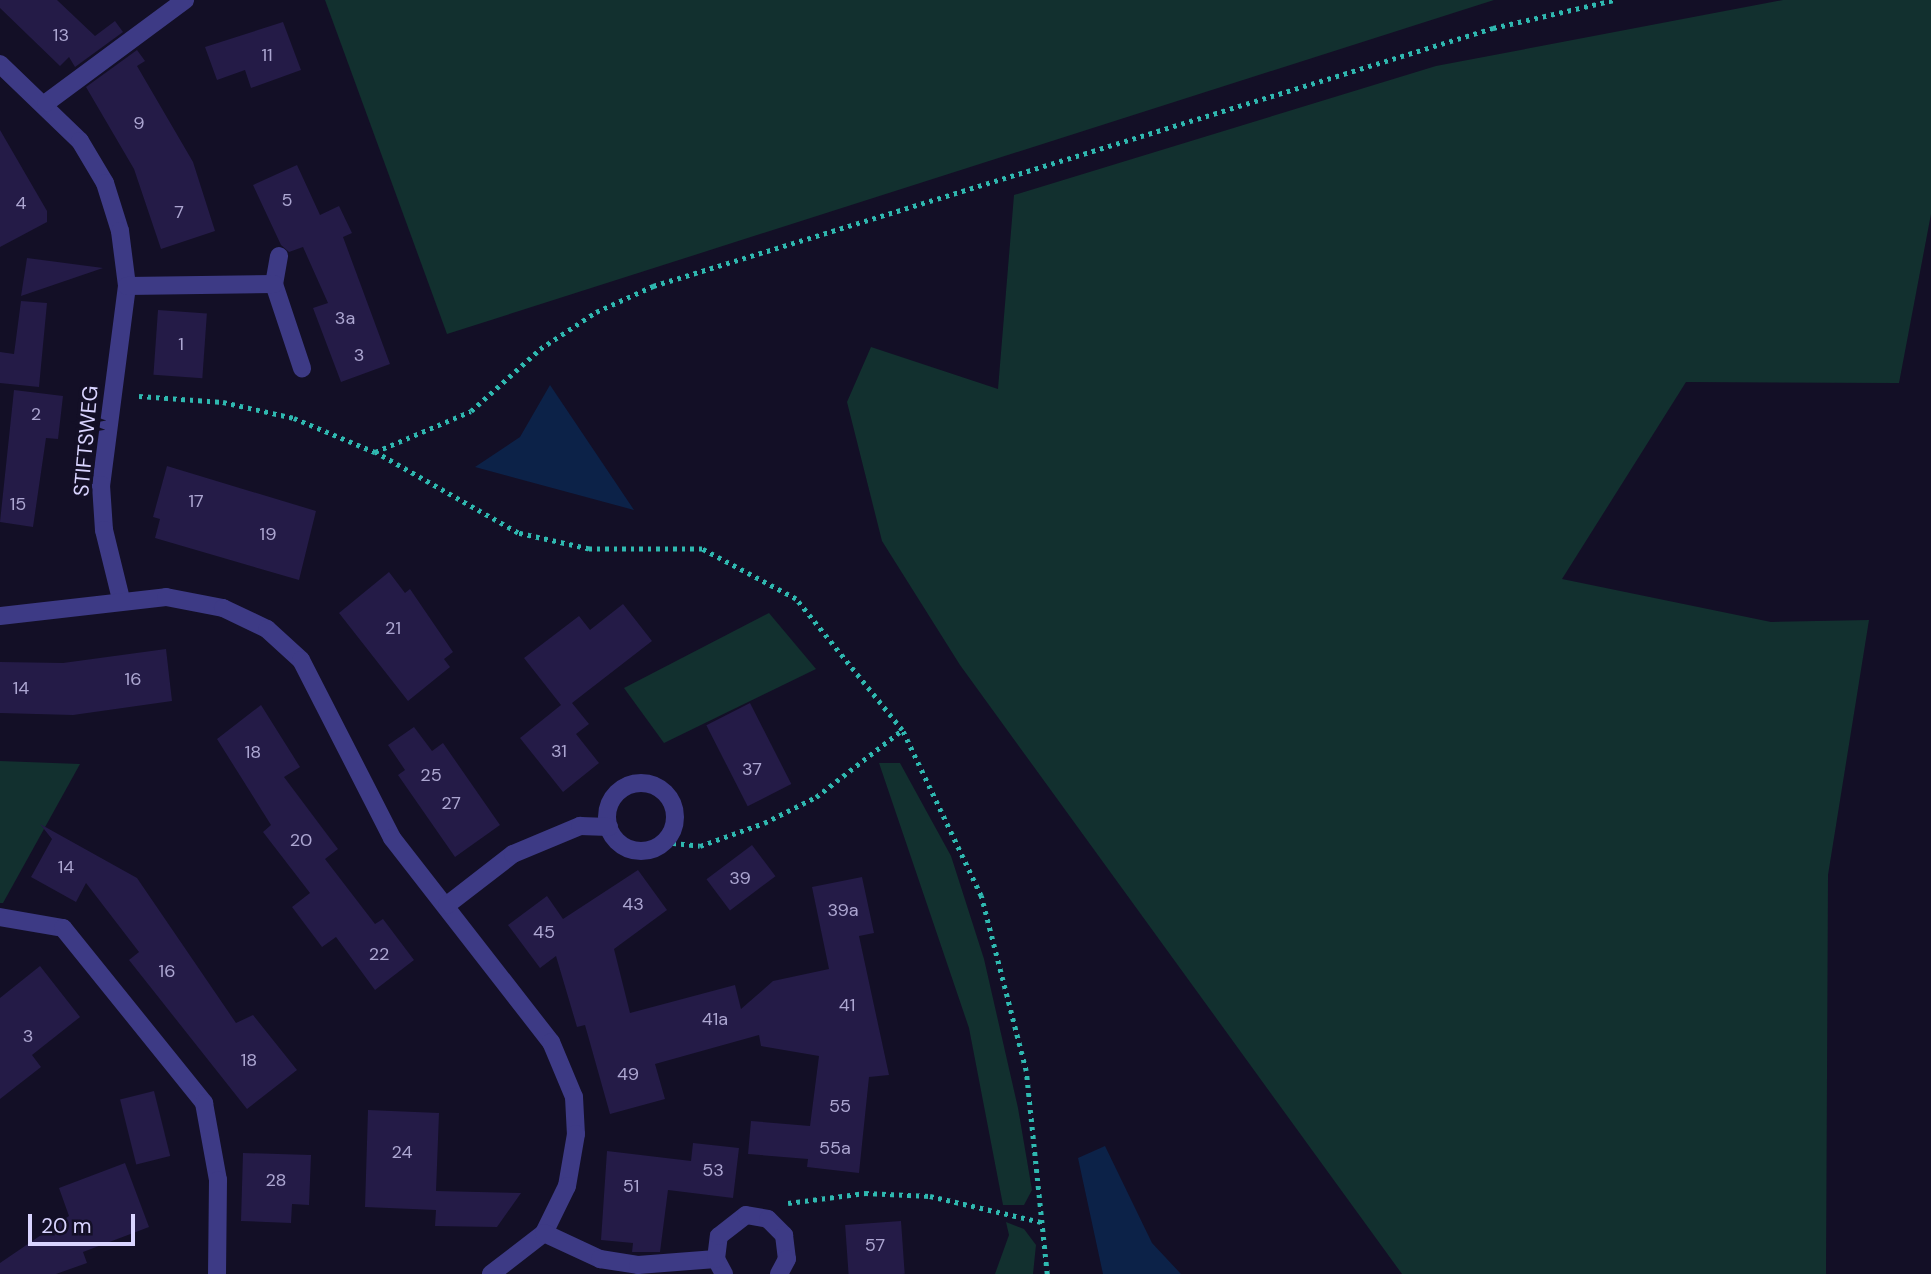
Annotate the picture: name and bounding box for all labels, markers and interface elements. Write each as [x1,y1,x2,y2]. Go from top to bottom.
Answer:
house number: 13 [53,24,69,46]
house number: 11 [261,44,273,66]
house number: 9 [133,112,145,134]
house number: 5 [282,189,292,211]
house number: 4 [16,192,26,214]
house number: 7 [174,201,184,223]
house number: 3a [335,307,355,329]
house number: 1 [178,333,184,355]
house number: 3 [354,344,364,366]
street label: STIFTSWEG [69,385,103,497]
house number: 2 [31,403,41,425]
house number: 17 [188,490,204,512]
house number: 15 [10,493,26,515]
house number: 19 [260,523,276,545]
house number: 21 [385,617,401,639]
house number: 16 [125,668,141,690]
house number: 14 [13,677,29,699]
house number: 31 [551,740,567,762]
house number: 18 [245,741,261,763]
house number: 37 [742,758,762,780]
house number: 25 [420,764,442,786]
house number: 27 [441,792,461,814]
house number: 20 [290,829,312,851]
house number: 14 [58,856,74,878]
house number: 39 [729,867,751,889]
house number: 43 [622,893,644,915]
house number: 39a [827,899,859,921]
house number: 45 [533,921,555,943]
house number: 22 [369,943,389,965]
house number: 16 [159,960,175,982]
house number: 41 [839,994,855,1016]
house number: 41a [702,1008,728,1030]
house number: 3 [23,1025,33,1047]
house number: 18 [241,1049,257,1071]
house number: 49 [617,1063,639,1085]
house number: 55 [829,1095,851,1117]
house number: 55a [819,1137,851,1159]
house number: 24 [392,1141,412,1163]
house number: 53 [702,1159,724,1181]
house number: 28 [265,1169,287,1191]
house number: 51 [623,1175,639,1197]
scale bar [32,1200,138,1244]
text: 20 m [41,1212,92,1240]
house number: 57 [865,1234,885,1256]

